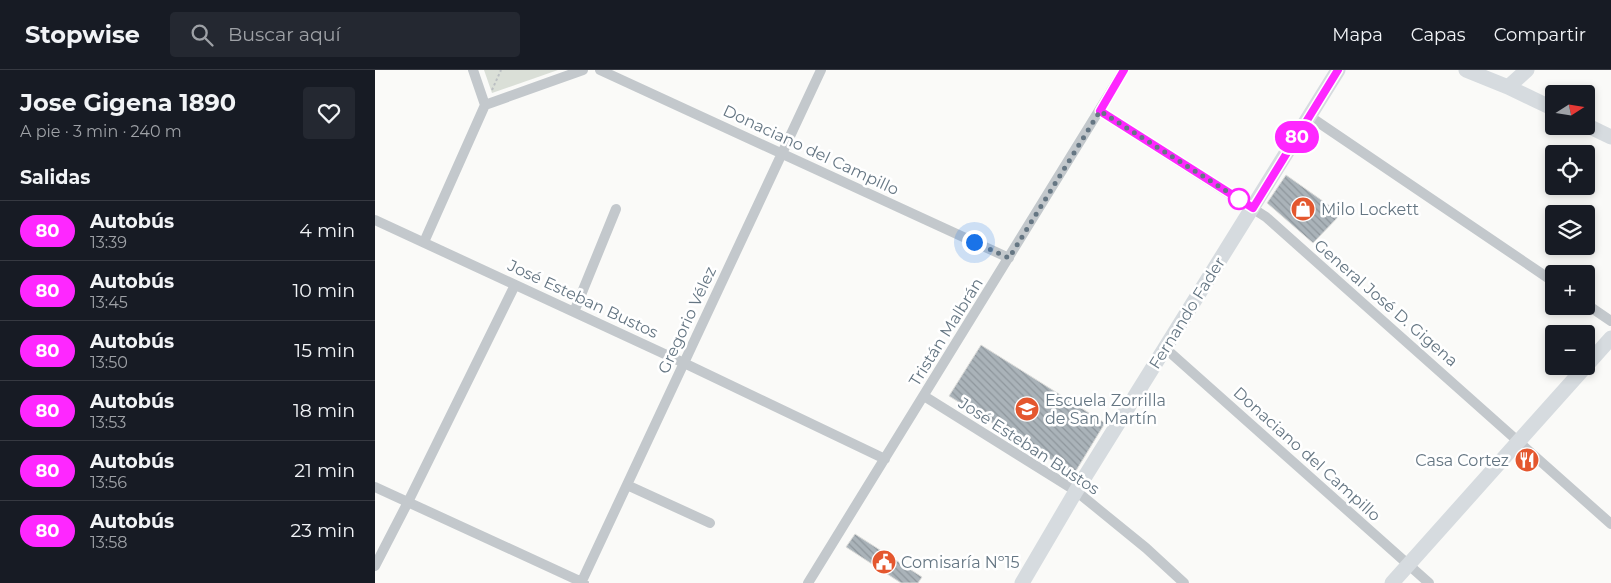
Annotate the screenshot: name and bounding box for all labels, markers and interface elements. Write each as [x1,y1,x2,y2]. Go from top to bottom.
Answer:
search box [170,12,520,57]
text: Stopwise [25,20,140,49]
icon: search [188,21,216,49]
text: Buscar aquí [228,23,341,46]
text: Mapa [1332,24,1383,46]
text: Capas [1411,24,1466,46]
text: Compartir [1494,24,1586,46]
north arrow [1545,85,1595,135]
map controls [1545,85,1595,375]
button: heart [303,87,355,139]
text: Jose Gigena 1890 [20,88,236,117]
street label: Donaciano del Campillo [720,101,902,199]
line badge: 80 [1275,121,1319,153]
text: A pie · 3 min · 240 m [20,122,182,141]
text: 80 [1285,126,1309,148]
button: locate [1545,145,1595,195]
text: Salidas [20,166,90,189]
unlabelled marker [1228,188,1250,210]
shop icon: Milo Lockett [1290,196,1316,222]
place label: Milo Lockett [1321,200,1419,219]
button: layers [1545,205,1595,255]
text: Autobús [90,210,174,233]
text: 4 min [299,219,355,242]
text: 80 [35,220,60,242]
your location [962,230,987,255]
text: 13:39 [90,233,127,252]
street label: General José D. Gigena [1310,235,1462,371]
street label: Fernando Fader [1145,254,1229,372]
street label: José Esteban Bustos [504,255,661,342]
street label: Gregorio Vélez [654,263,720,377]
button: + [1545,265,1595,315]
text: Autobús [90,270,174,293]
street label: Tristán Malbrán [905,274,987,390]
text: 10 min [292,279,355,302]
text: 80 [35,280,60,302]
text: 13:45 [90,293,128,312]
button: − [1545,325,1595,375]
text: Autobús [90,330,174,353]
text: 15 min [294,339,355,362]
text: 80 [35,340,60,362]
text: 13:50 [90,353,128,372]
street label: Donaciano del Campillo [1229,383,1385,525]
text: Autobús [90,390,174,413]
place label: Escuela Zorrilla de San Martín [1045,391,1166,428]
street label: José Esteban Bustos [954,393,1103,499]
school or university icon: Escuela Zorrilla de San Martín [1014,396,1040,422]
text: 18 min [293,399,355,422]
text: 80 [35,400,60,422]
text: 13:53 [90,413,126,432]
restaurant icon: Casa Cortez [1514,447,1540,473]
text: Autobús [90,450,174,473]
place label: Casa Cortez [1415,451,1509,470]
text: 21 min [294,459,355,482]
text: 80 [35,460,60,482]
text: 13:56 [90,473,127,492]
text: Autobús [90,510,174,533]
text: 23 min [290,519,355,542]
text: 80 [35,520,60,542]
text: 13:58 [90,533,127,552]
public building icon: Comisaría Nº15 [871,549,897,575]
place label: Comisaría Nº15 [901,553,1020,572]

